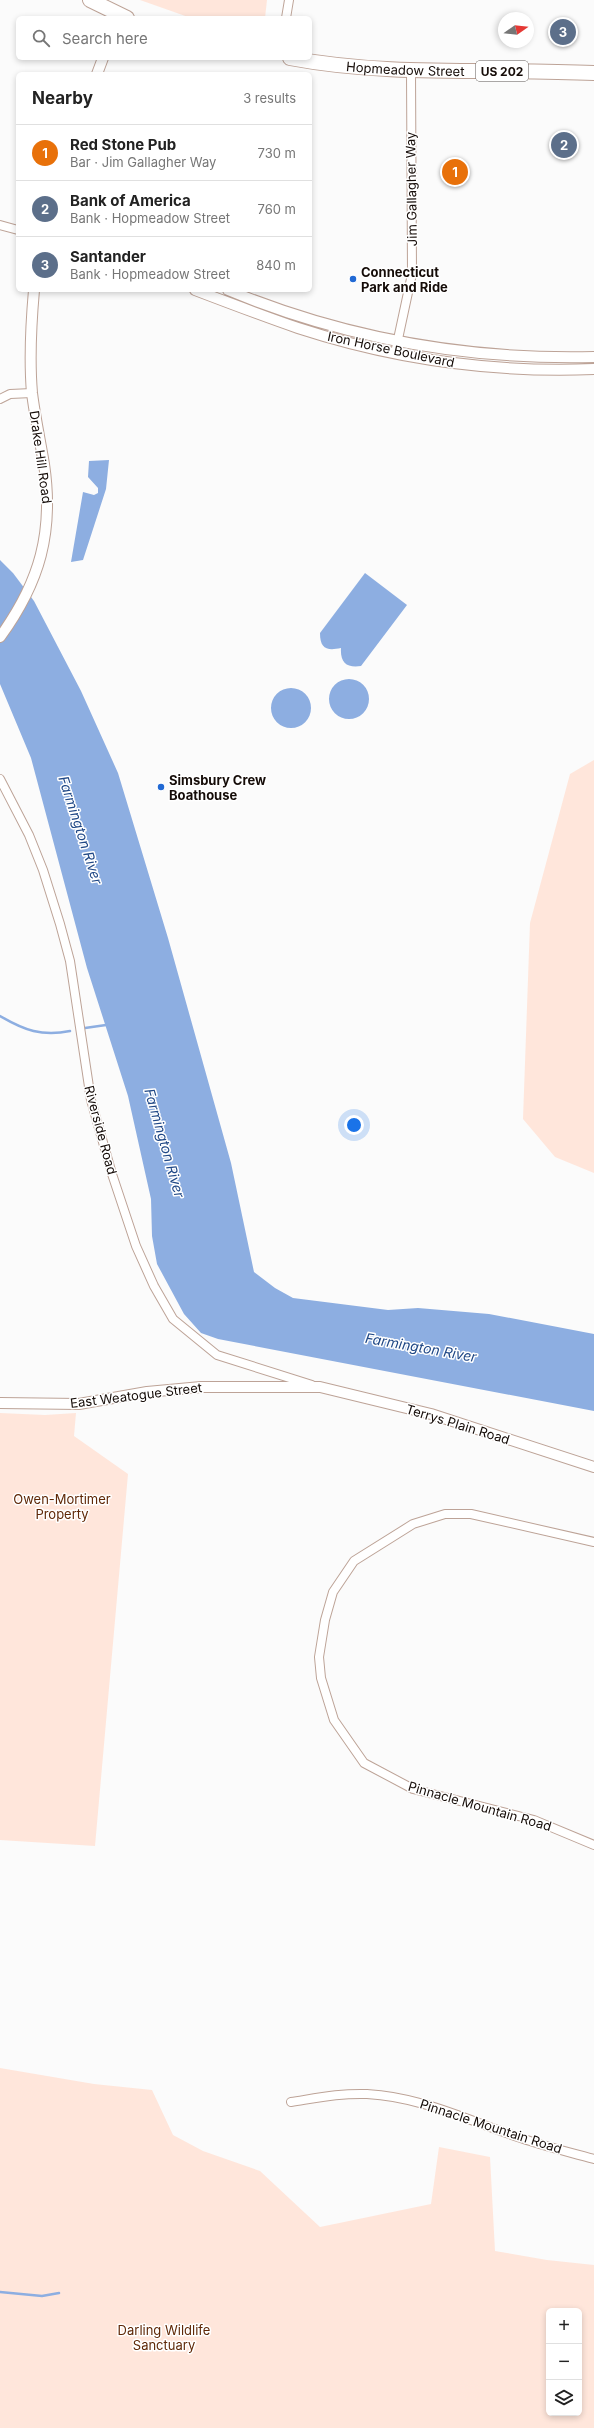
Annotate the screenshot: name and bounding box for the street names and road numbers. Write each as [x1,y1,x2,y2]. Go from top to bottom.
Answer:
street label: Hopmeadow Street [345,58,465,79]
road number: US 202 [476,61,528,81]
street label: Jim Gallagher Way [402,132,420,246]
street label: Iron Horse Boulevard [326,328,456,370]
street label: Drake Hill Road [27,409,55,505]
street label: Riverside Road [81,1084,121,1176]
street label: East Weatogue Street [69,1379,203,1411]
street label: Terrys Plain Road [404,1401,512,1447]
street label: Pinnacle Mountain Road [407,1778,553,1834]
street label: Pinnacle Mountain Road [418,2095,564,2157]

